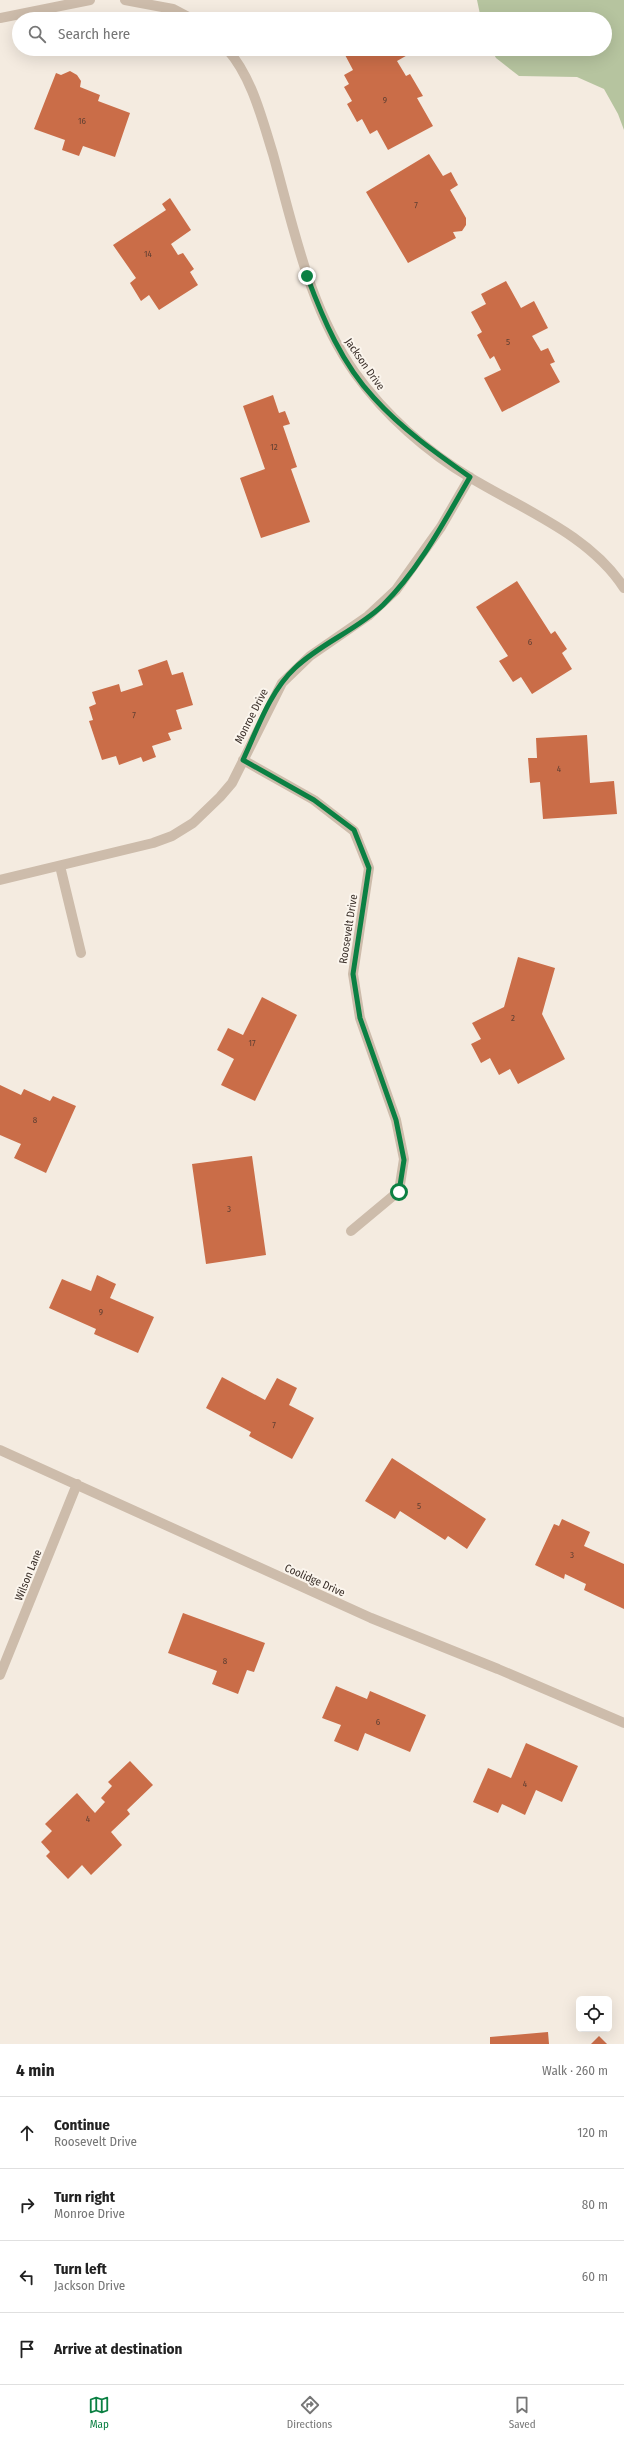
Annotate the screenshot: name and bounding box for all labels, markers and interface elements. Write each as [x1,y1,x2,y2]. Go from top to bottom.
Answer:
search box [12,12,612,56]
icon: search [26,23,48,45]
text: Search here [58,25,130,43]
house number: 9 [383,95,387,105]
house number: 16 [78,116,87,126]
house number: 7 [414,200,418,210]
house number: 14 [144,249,153,259]
route end [298,267,316,285]
street label: Jackson Drive [342,336,387,393]
house number: 5 [506,337,510,347]
house number: 12 [270,442,278,452]
house number: 6 [528,637,533,647]
street label: Monroe Drive [232,687,271,746]
house number: 7 [132,710,136,720]
house number: 4 [557,764,562,774]
street label: Roosevelt Drive [337,893,360,965]
house number: 2 [511,1013,515,1023]
house number: 17 [248,1038,256,1048]
house number: 8 [33,1115,38,1125]
route start [390,1183,408,1201]
house number: 3 [227,1204,231,1214]
house number: 9 [99,1307,103,1317]
house number: 7 [272,1420,276,1430]
house number: 5 [417,1501,421,1511]
street label: Wilson Lane [12,1548,45,1603]
house number: 3 [570,1550,574,1560]
street label: Coolidge Drive [283,1561,347,1600]
house number: 8 [223,1656,228,1666]
house number: 6 [376,1717,381,1727]
house number: 4 [523,1779,528,1789]
house number: 4 [86,1814,91,1824]
map controls [576,1996,612,2032]
button: locate [576,1996,612,2032]
text: 4 min [16,2060,55,2081]
text: Walk · 260 m [542,2063,608,2078]
text: Continue [54,2116,110,2134]
icon: ahead [16,2122,38,2144]
text: 120 m [577,2125,608,2140]
text: Roosevelt Drive [54,2134,137,2149]
text: Turn right [54,2188,115,2206]
icon: right [16,2194,38,2216]
text: 80 m [582,2197,608,2212]
text: Monroe Drive [54,2206,125,2221]
text: Turn left [54,2260,107,2278]
icon: left [16,2266,38,2288]
text: 60 m [582,2269,608,2284]
text: Jackson Drive [54,2278,125,2293]
icon: arrive [16,2338,38,2360]
text: Arrive at destination [54,2340,182,2358]
tab: Map [88,2394,110,2431]
tab: Directions [287,2394,332,2431]
tab: Saved [509,2394,536,2431]

